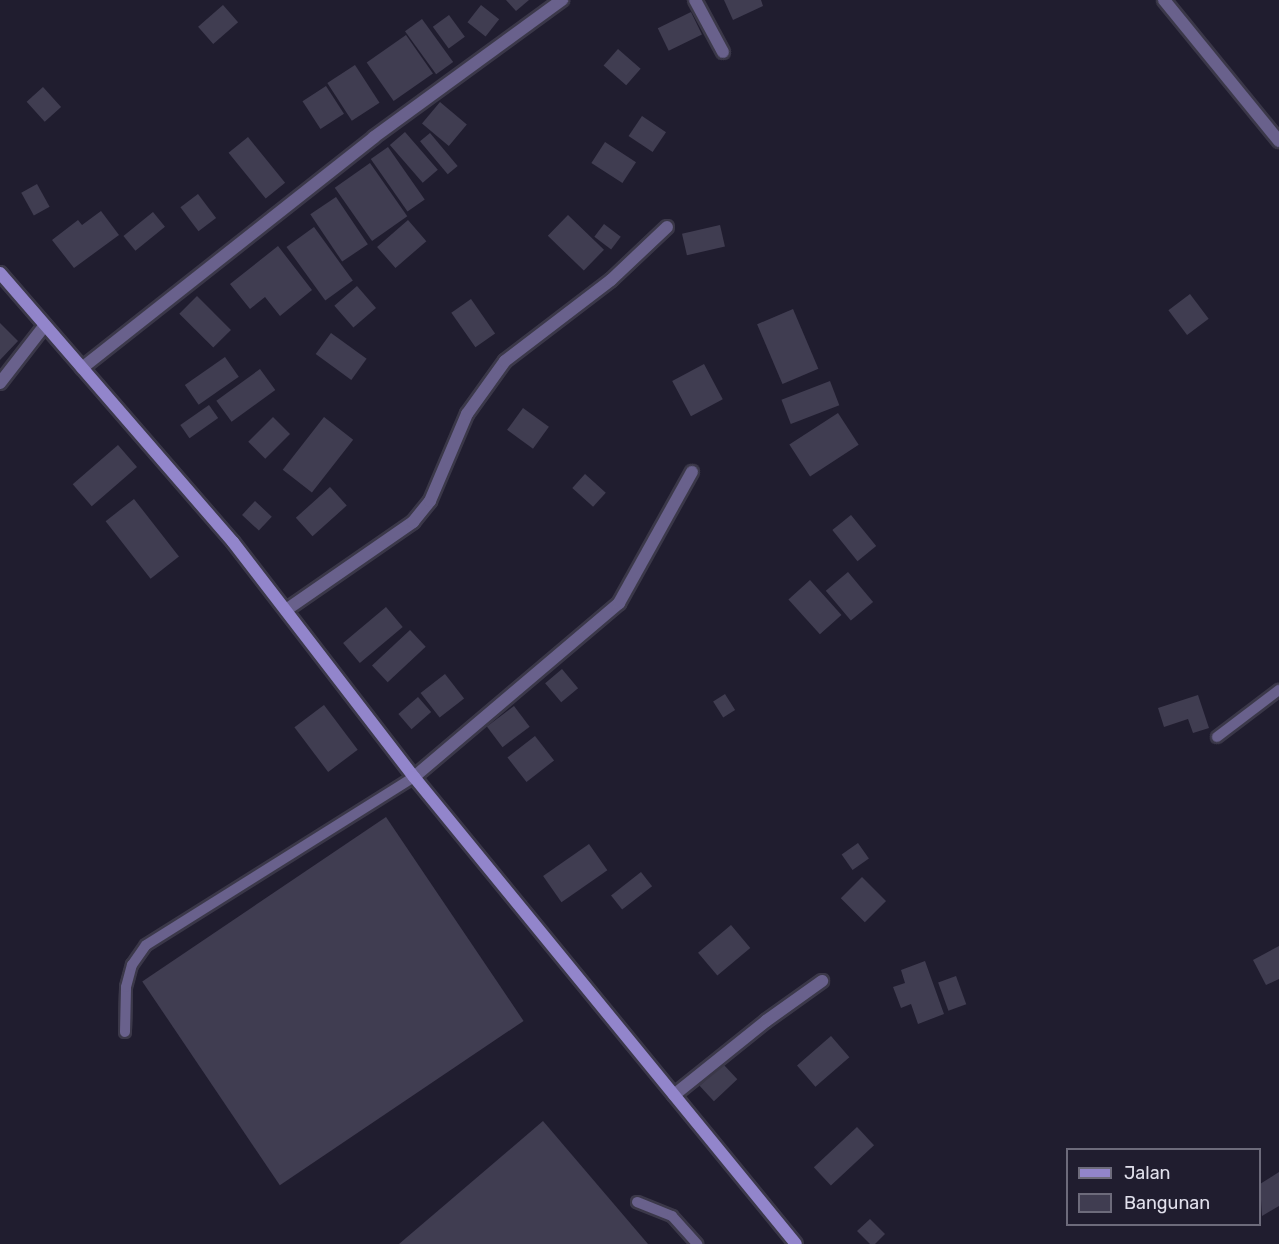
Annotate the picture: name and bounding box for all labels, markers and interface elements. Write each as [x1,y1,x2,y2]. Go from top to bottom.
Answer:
legend [1066,1148,1261,1226]
text: Jalan [1124,1162,1171,1184]
text: Bangunan [1124,1192,1210,1214]

